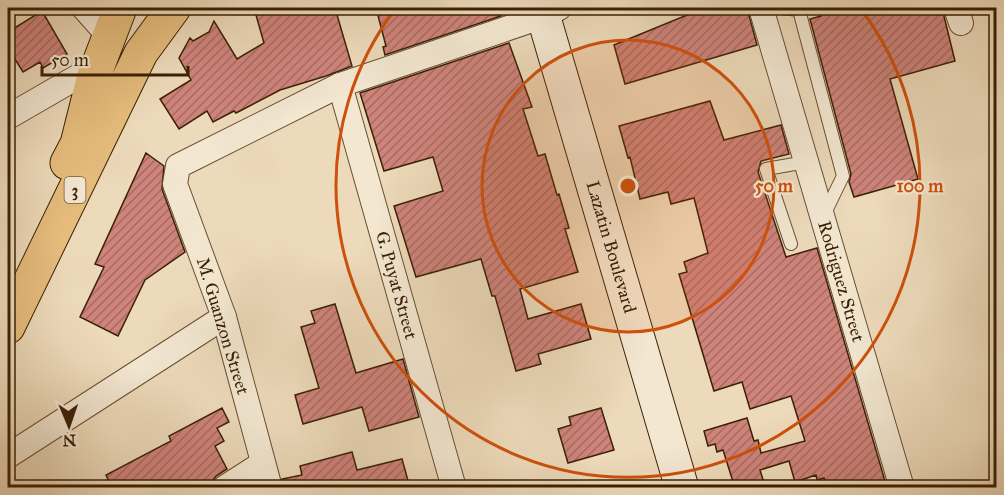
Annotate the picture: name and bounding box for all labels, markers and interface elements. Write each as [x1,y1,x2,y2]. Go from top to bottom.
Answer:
scale bar [42,39,188,77]
text: 50 m [51,49,89,71]
text: 50 m [755,175,794,197]
text: 100 m [897,175,944,197]
centre of rings [618,176,638,196]
road number: 3 [64,177,86,203]
street label: Lazatin Boulevard [581,178,641,316]
street label: Rodriguez Street [813,218,870,345]
street label: G. Puyat Street [371,229,423,342]
street label: M. Guanzon Street [192,255,254,398]
north arrow [39,396,99,456]
text: N [62,431,77,450]

